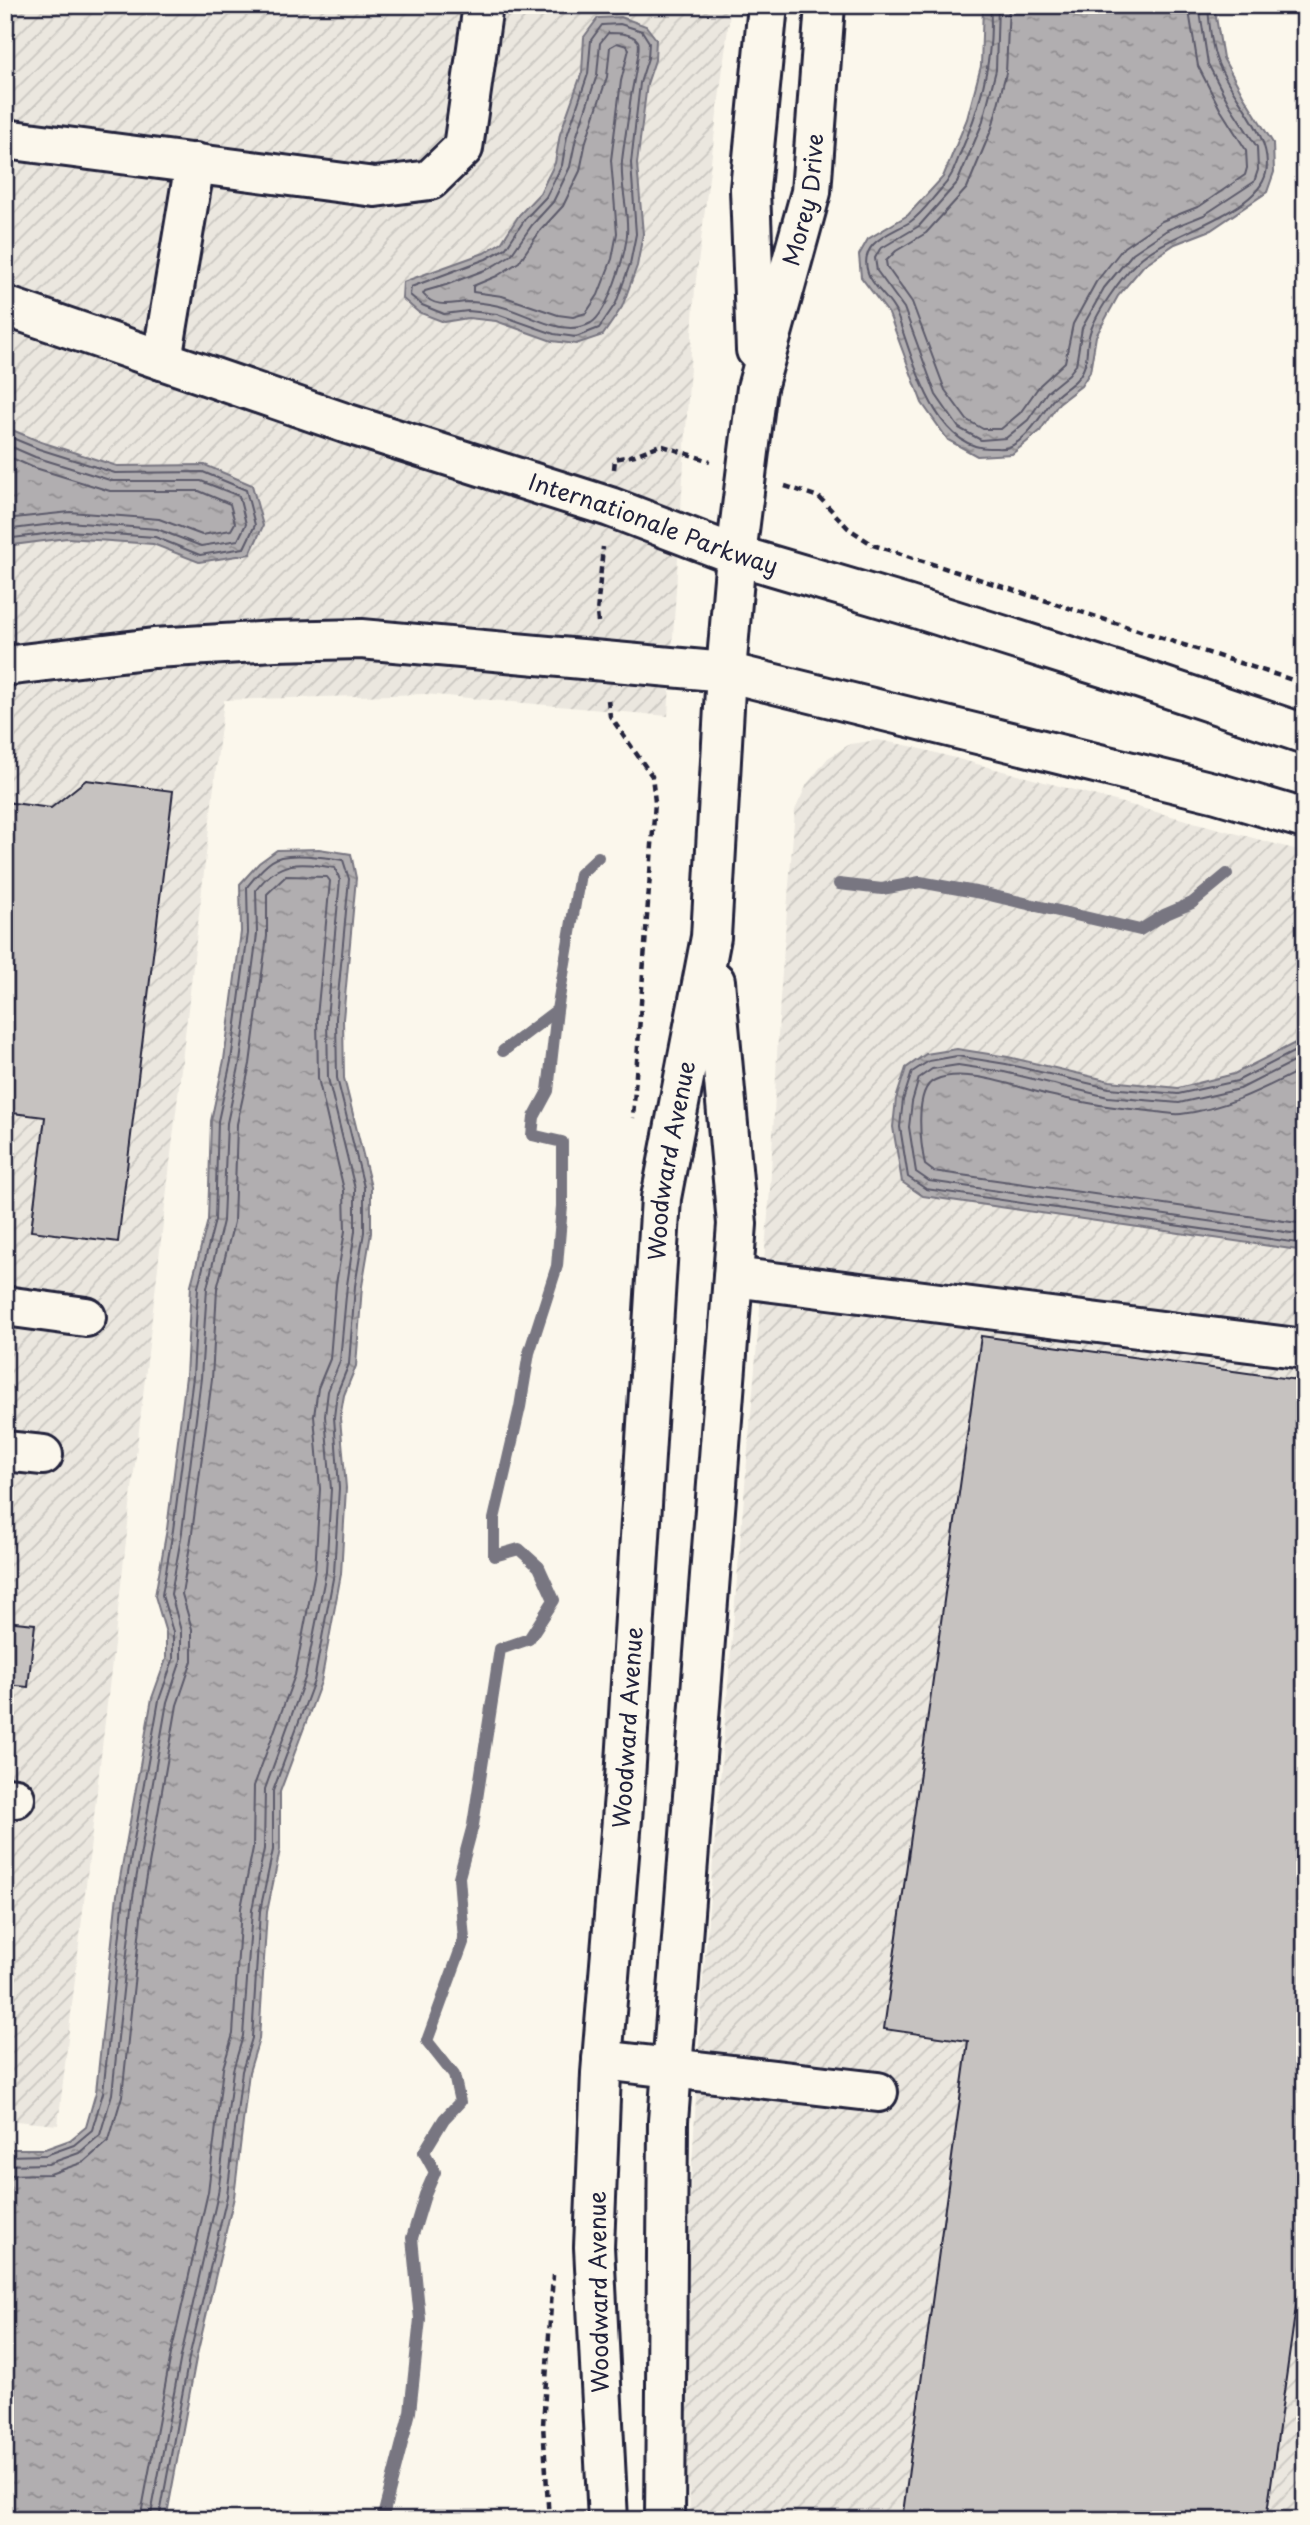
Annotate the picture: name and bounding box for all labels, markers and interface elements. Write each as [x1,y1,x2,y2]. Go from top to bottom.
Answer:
street label: Morey Drive [772,132,831,270]
street label: Internationale Parkway [524,463,782,582]
street label: Woodward Avenue [638,1058,703,1261]
street label: Woodward Avenue [602,1626,650,1830]
street label: Woodward Avenue [578,2191,617,2393]

